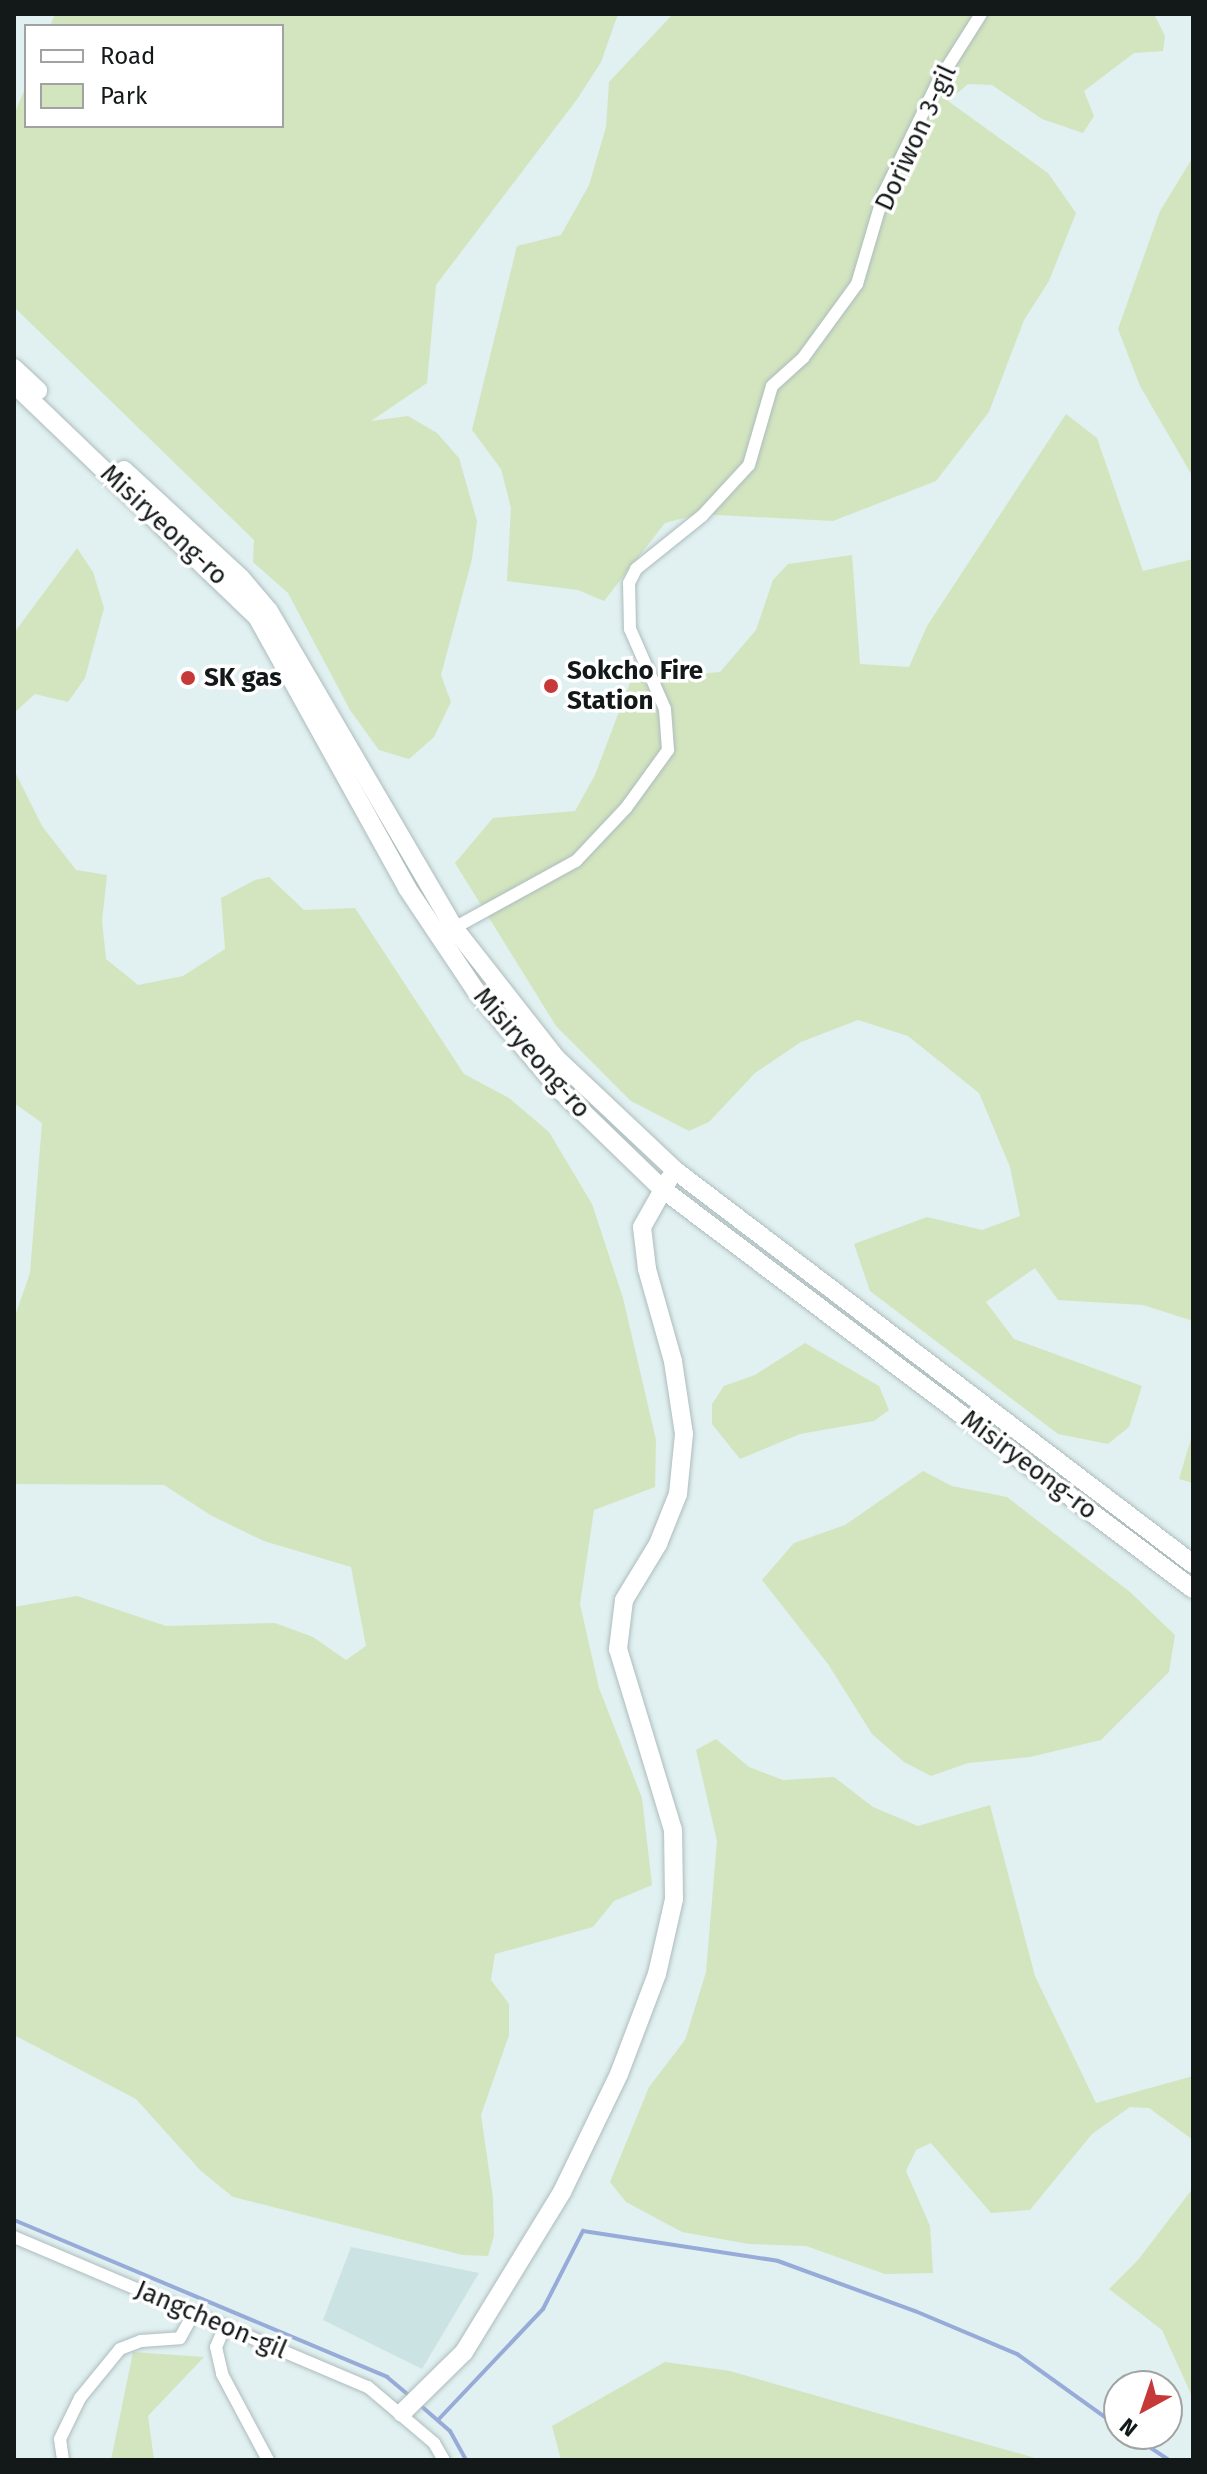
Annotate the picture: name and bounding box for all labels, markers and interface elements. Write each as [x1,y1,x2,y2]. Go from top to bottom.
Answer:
legend [24,24,284,128]
text: Road [100,42,155,70]
street label: Doriwon 3-gil [869,60,963,216]
text: Park [100,82,147,110]
street label: Misiryeong-ro [94,458,234,592]
place label: Sokcho Fire Station [567,655,703,716]
place label: SK gas [204,662,282,694]
marker: SK gas [179,669,197,687]
marker: Sokcho Fire Station [542,677,560,695]
street label: Misiryeong-ro [467,981,597,1125]
street label: Misiryeong-ro [955,1404,1103,1526]
street label: Jangcheon-gil [131,2274,291,2366]
north arrow [1103,2370,1183,2450]
text: N [1114,2412,1143,2442]

